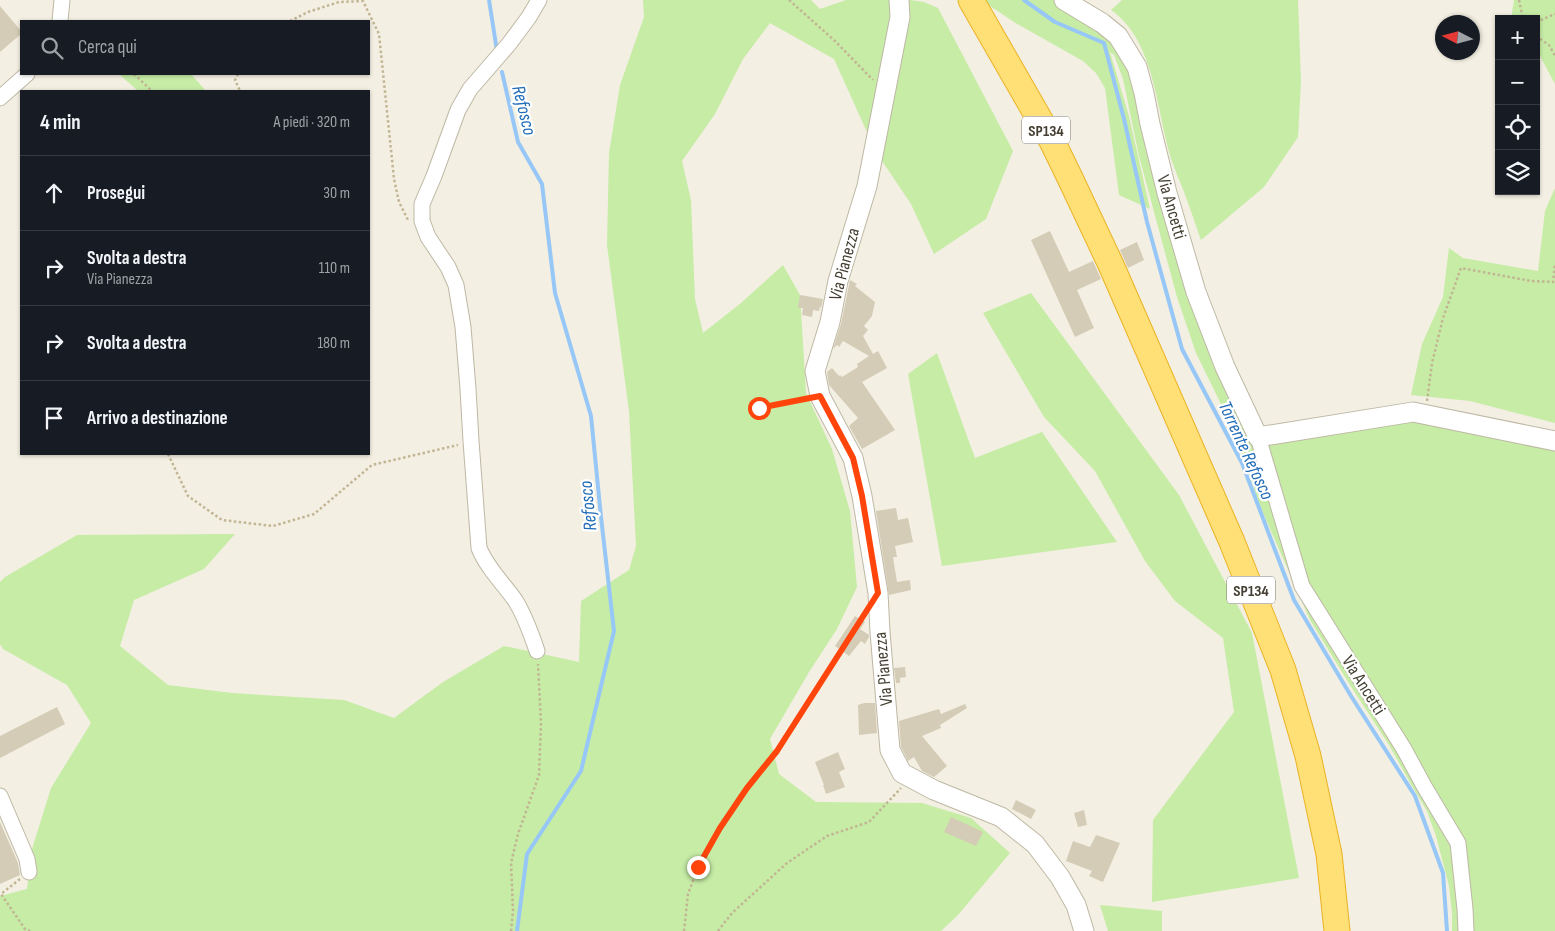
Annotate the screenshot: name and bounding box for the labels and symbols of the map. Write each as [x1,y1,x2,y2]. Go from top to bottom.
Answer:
north arrow [1435,15,1480,60]
water label: Refosco [506,83,541,138]
road number: SP134 [1022,116,1070,144]
street label: Via Ancetti [1152,173,1191,242]
street label: Via Pianezza [825,226,864,303]
route start [748,397,771,420]
water label: Torrente Refosco [1213,398,1279,504]
water label: Refosco [574,479,603,532]
road number: SP134 [1227,576,1275,604]
street label: Via Pianezza [870,631,897,707]
street label: Via Ancetti [1337,652,1390,719]
route end [687,856,710,879]

